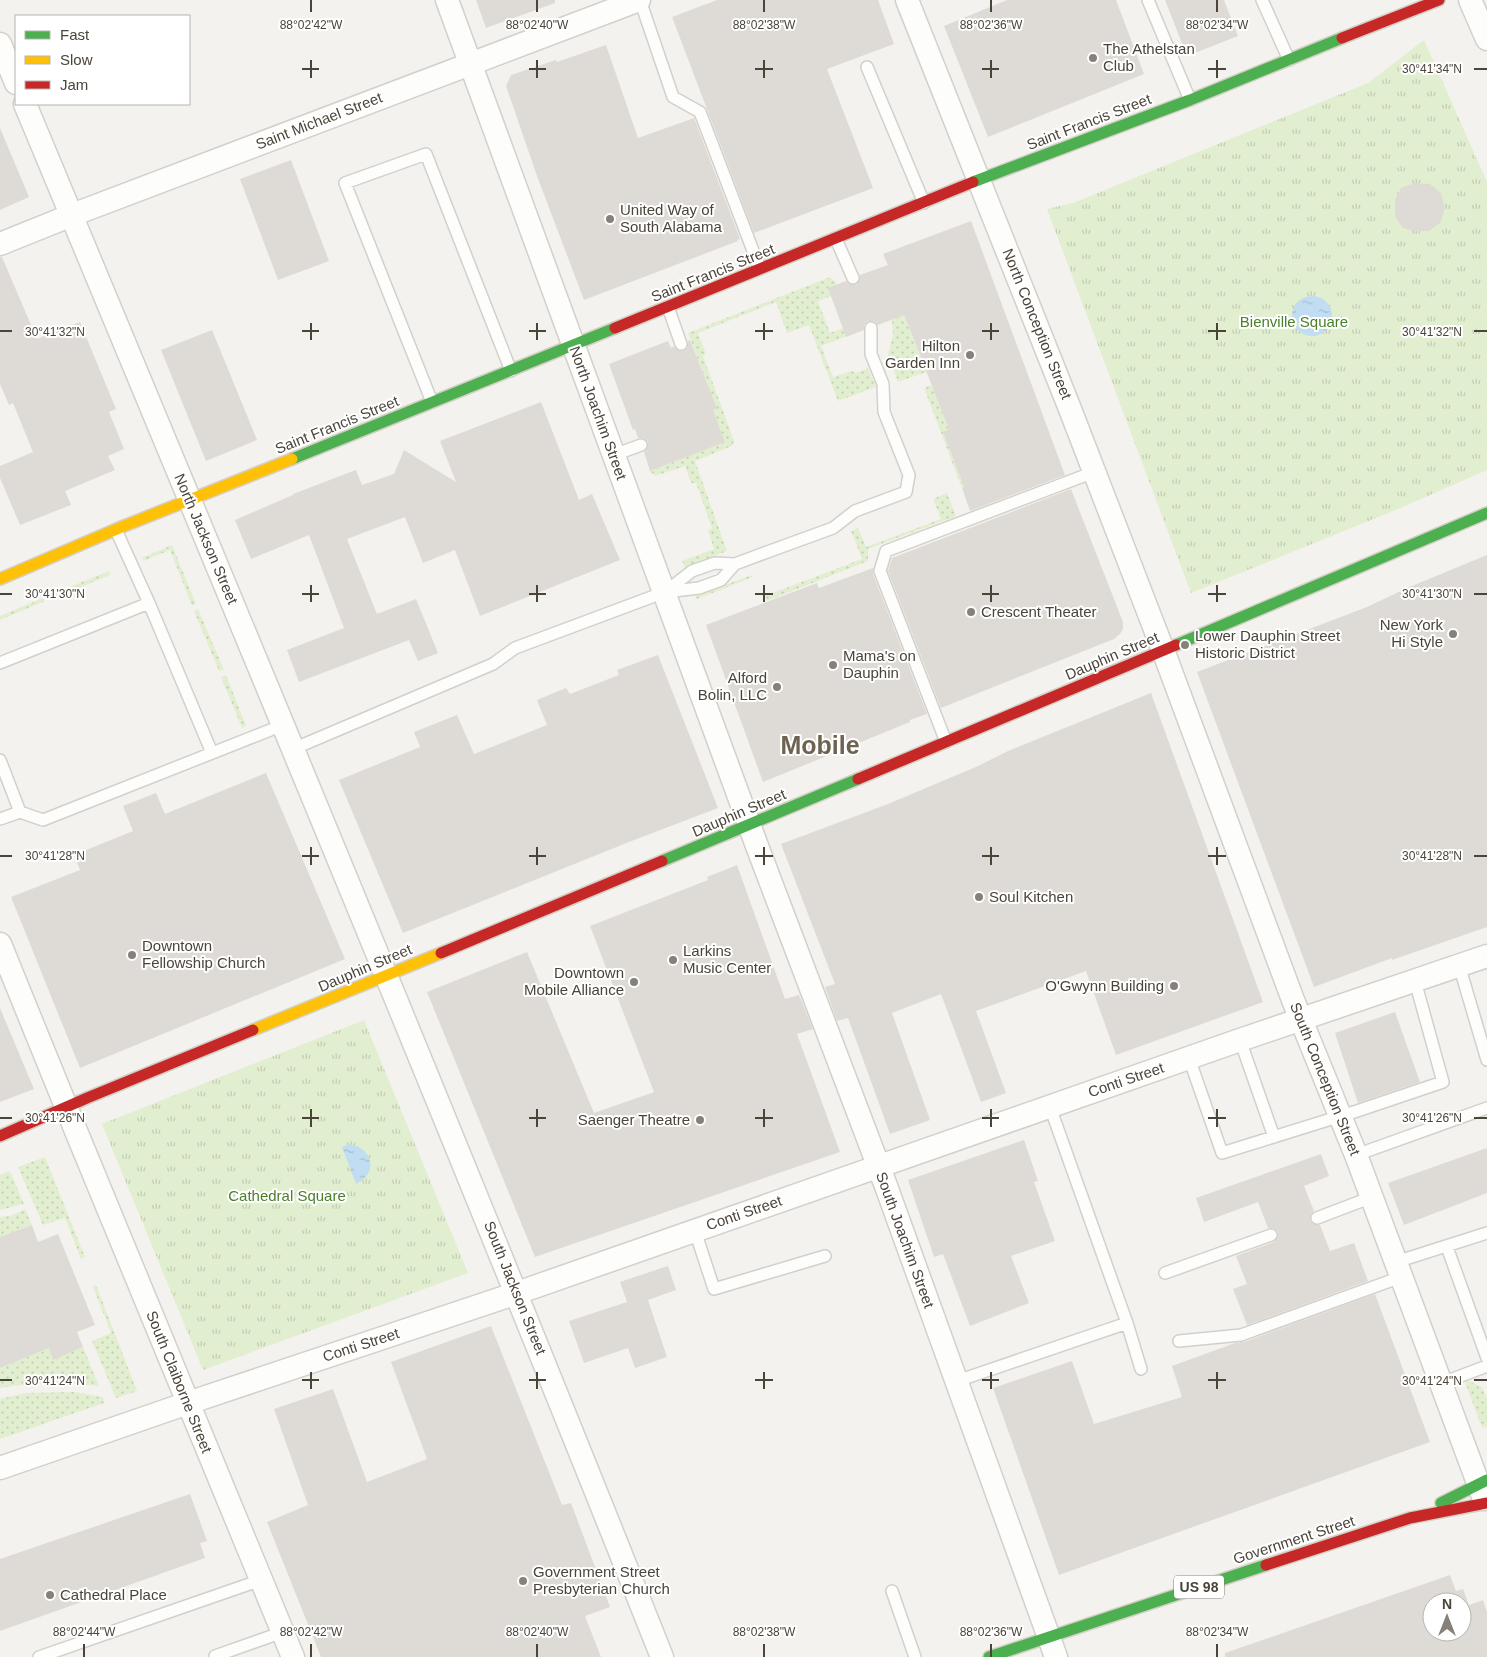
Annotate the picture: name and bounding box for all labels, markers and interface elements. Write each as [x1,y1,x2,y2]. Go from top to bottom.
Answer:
legend [15,15,190,105]
text: 88°02'42"W [280,18,343,32]
text: 88°02'40"W [506,18,569,32]
text: 88°02'38"W [733,18,796,32]
text: 88°02'36"W [960,18,1023,32]
text: 88°02'34"W [1186,18,1249,32]
text: Fast [60,26,90,43]
place label: The Athelstan Club [1103,40,1195,74]
text: Slow [60,51,93,68]
marker: The Athelstan Club [1087,52,1099,64]
text: 30°41'34"N [1402,62,1462,76]
text: Jam [60,76,88,93]
street label: Saint Michael Street [253,88,385,153]
street label: Saint Francis Street [1024,90,1154,153]
place label: United Way of South Alabama [620,201,722,235]
marker: United Way of South Alabama [604,213,616,225]
street label: Saint Francis Street [649,240,778,305]
street label: North Conception Street [999,246,1076,402]
park label: Bienville Square [1240,313,1348,330]
text: 30°41'32"N [25,325,85,339]
text: 30°41'32"N [1402,325,1462,339]
place label: Hilton Garden Inn [885,337,960,371]
street label: North Joachim Street [566,344,631,483]
marker: Hilton Garden Inn [964,349,976,361]
street label: Saint Francis Street [273,392,402,457]
street label: North Jackson Street [171,471,242,607]
text: 30°41'30"N [25,587,85,601]
text: 30°41'30"N [1402,587,1462,601]
place label: Crescent Theater [981,603,1097,620]
marker: Crescent Theater [965,606,977,618]
place label: New York Hi Style [1380,616,1443,650]
place label: Lower Dauphin Street Historic District [1195,627,1341,661]
street label: Dauphin Street [1062,628,1162,683]
marker: New York Hi Style [1447,628,1459,640]
marker: Lower Dauphin Street Historic District [1179,639,1191,651]
place label: Mama's on Dauphin [843,647,916,681]
marker: Mama's on Dauphin [827,659,839,671]
place label: Alford Bolin, LLC [698,669,767,703]
marker: Alford Bolin, LLC [771,681,783,693]
district label: Mobile [780,731,860,759]
street label: Dauphin Street [689,785,789,840]
text: 30°41'28"N [25,849,85,863]
text: 30°41'28"N [1402,849,1462,863]
place label: Soul Kitchen [989,888,1073,905]
marker: Soul Kitchen [973,891,985,903]
place label: Downtown Fellowship Church [142,937,265,971]
street label: Dauphin Street [315,940,415,995]
place label: Larkins Music Center [683,942,771,976]
marker: Downtown Fellowship Church [126,949,138,961]
marker: Larkins Music Center [667,954,679,966]
place label: Downtown Mobile Alliance [524,964,624,998]
marker: Downtown Mobile Alliance [628,976,640,988]
place label: O'Gwynn Building [1045,977,1164,994]
marker: O'Gwynn Building [1168,980,1180,992]
street label: South Conception Street [1287,1000,1364,1159]
street label: Conti Street [1086,1058,1167,1100]
text: 30°41'26"N [25,1111,85,1125]
place label: Saenger Theatre [578,1111,690,1128]
text: 30°41'26"N [1402,1111,1462,1125]
marker: Saenger Theatre [694,1114,706,1126]
street label: South Joachim Street [873,1170,938,1311]
park label: Cathedral Square [228,1187,346,1204]
street label: Conti Street [704,1191,785,1233]
street label: South Jackson Street [481,1219,550,1358]
street label: South Claiborne Street [143,1308,216,1456]
street label: Conti Street [321,1324,402,1365]
text: 30°41'24"N [25,1374,85,1388]
text: 30°41'24"N [1402,1374,1462,1388]
street label: Government Street [1231,1512,1358,1567]
place label: Government Street Presbyterian Church [533,1563,670,1597]
marker: Government Street Presbyterian Church [517,1575,529,1587]
road number: US 98 [1174,1575,1224,1598]
place label: Cathedral Place [60,1586,167,1603]
marker: Cathedral Place [44,1589,56,1601]
north arrow [1422,1592,1472,1642]
text: N [1442,1596,1452,1612]
text: 88°02'44"W [53,1625,116,1639]
text: 88°02'42"W [280,1625,343,1639]
text: 88°02'40"W [506,1625,569,1639]
text: 88°02'38"W [733,1625,796,1639]
text: 88°02'36"W [960,1625,1023,1639]
text: 88°02'34"W [1186,1625,1249,1639]

